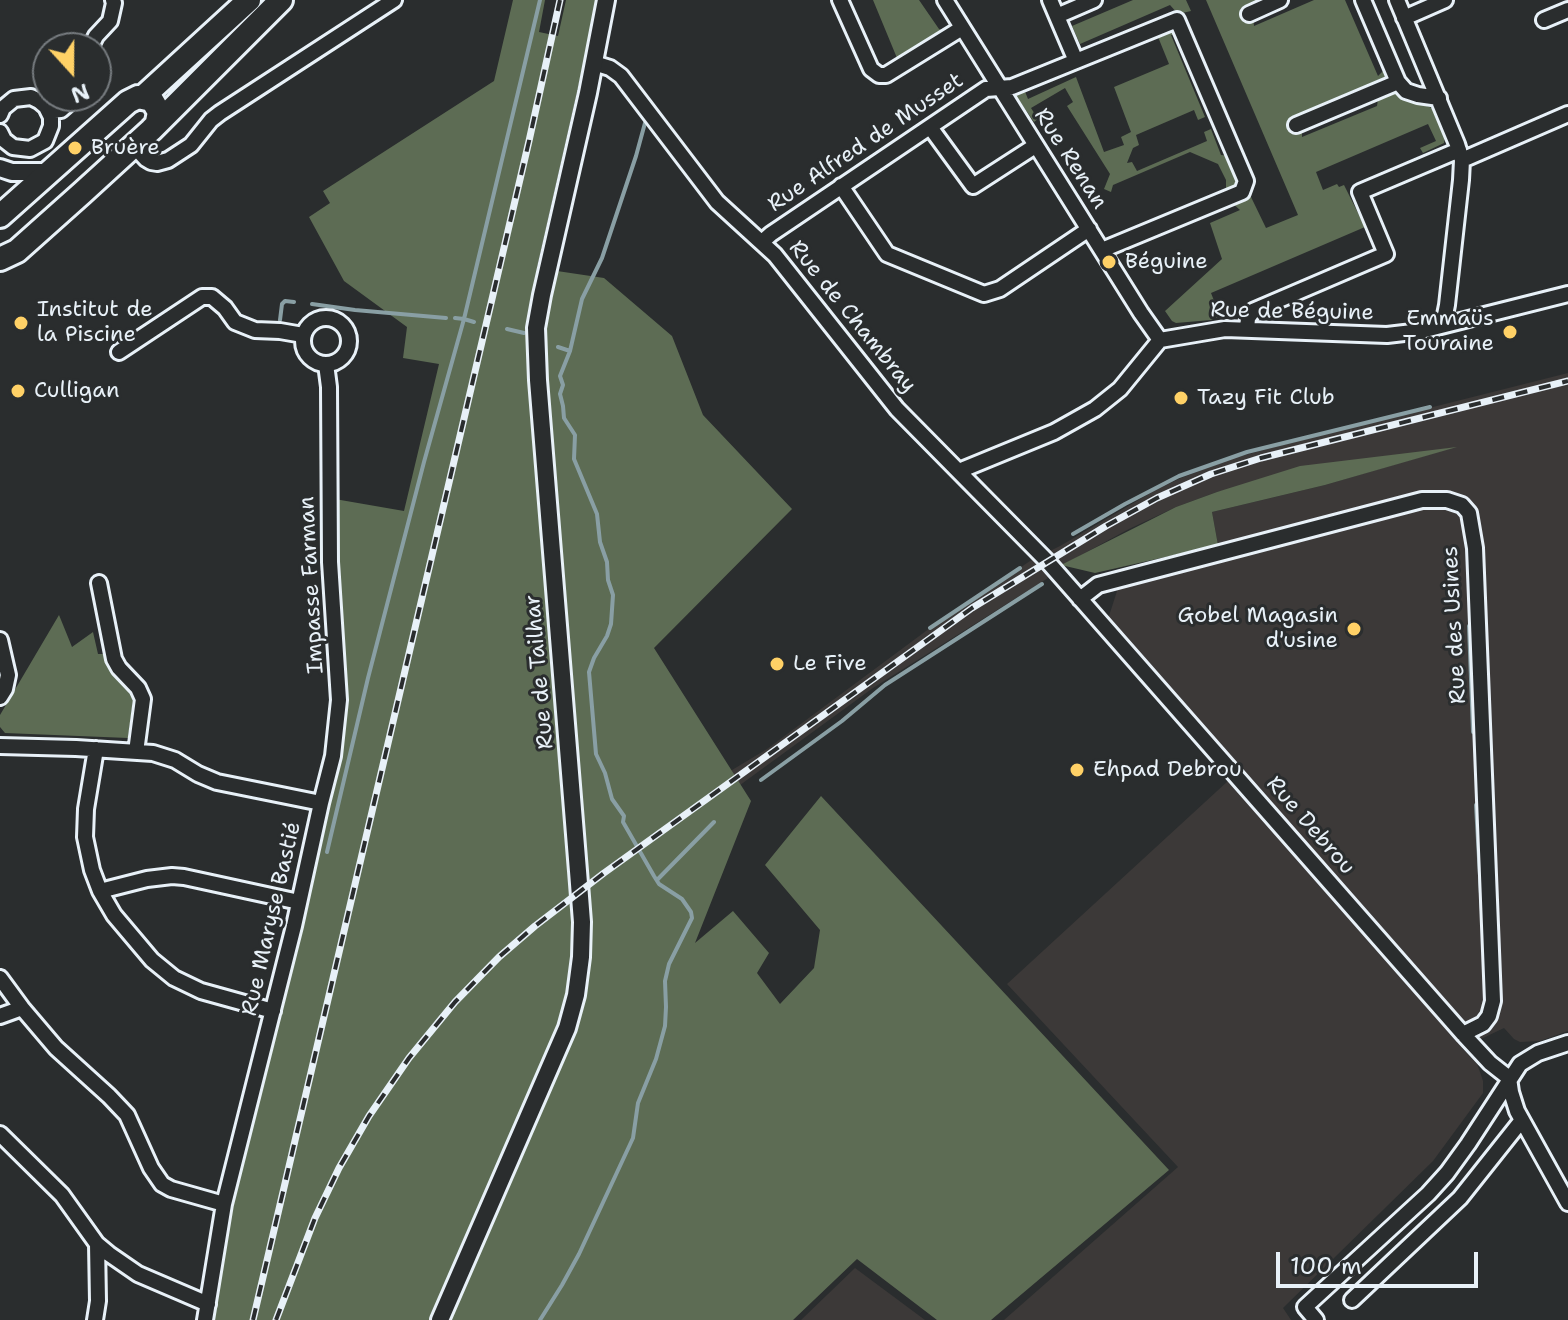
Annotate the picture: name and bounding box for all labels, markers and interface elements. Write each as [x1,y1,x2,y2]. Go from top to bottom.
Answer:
north arrow [32,32,112,112]
street label: Rue Alfred de Musset [763,68,969,218]
text: N [67,76,93,110]
street label: Rue Renan [1028,104,1112,214]
place label: Bruère [91,135,160,161]
marker: Bruère [66,139,84,157]
street label: Rue de Chambray [783,236,921,398]
place label: Béguine [1125,249,1208,275]
marker: Béguine [1100,253,1118,271]
place label: Institut de la Piscine [37,297,153,348]
street label: Rue de Béguine [1210,297,1374,327]
place label: Emmaüs Touraine [1403,306,1494,358]
marker: Institut de la Piscine [12,314,30,332]
marker: Emmaüs Touraine [1501,323,1519,341]
place label: Culligan [34,378,119,404]
marker: Culligan [9,382,27,400]
place label: Tazy Fit Club [1197,385,1335,411]
marker: Tazy Fit Club [1172,389,1190,407]
street label: Impasse Farman [294,496,330,674]
street label: Rue des Usines [1438,545,1472,705]
street label: Rue de Tailhar [520,593,560,751]
place label: Gobel Magasin d'usine [1177,603,1338,654]
marker: Gobel Magasin d'usine [1345,620,1363,638]
place label: Le Five [793,651,867,677]
marker: Le Five [768,655,786,673]
place label: Ehpad Debrou [1093,757,1242,783]
marker: Ehpad Debrou [1068,761,1086,779]
street label: Rue Debrou [1260,771,1360,881]
street label: Rue Maryse Bastié [237,819,307,1019]
scale bar [1280,1236,1482,1286]
text: 100 m [1290,1250,1362,1282]

